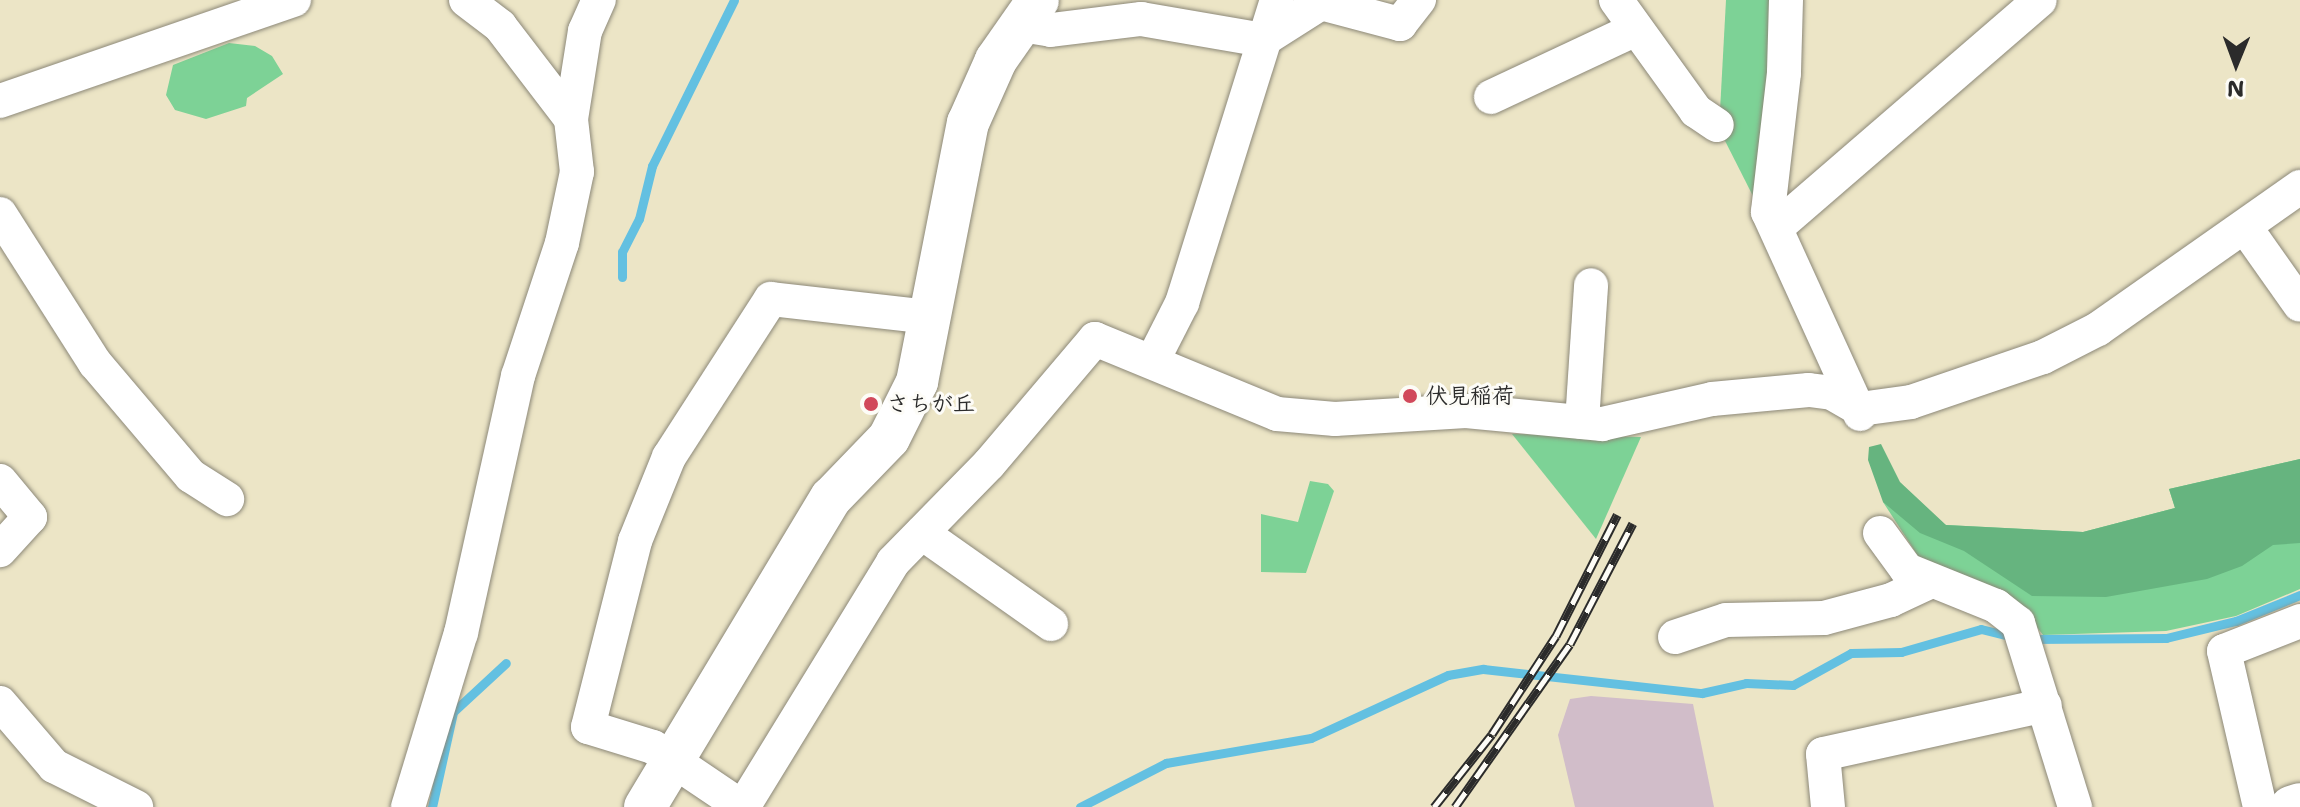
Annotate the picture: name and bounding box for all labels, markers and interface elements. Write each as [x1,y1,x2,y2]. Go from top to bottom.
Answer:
north arrow [2196,24,2276,104]
text: N [2227,74,2245,103]
place label: 伏見稲荷 [1426,383,1514,409]
marker: 伏見稲荷 [1401,387,1419,405]
place label: さちが丘 [887,391,975,417]
marker: さちが丘 [862,395,880,413]

